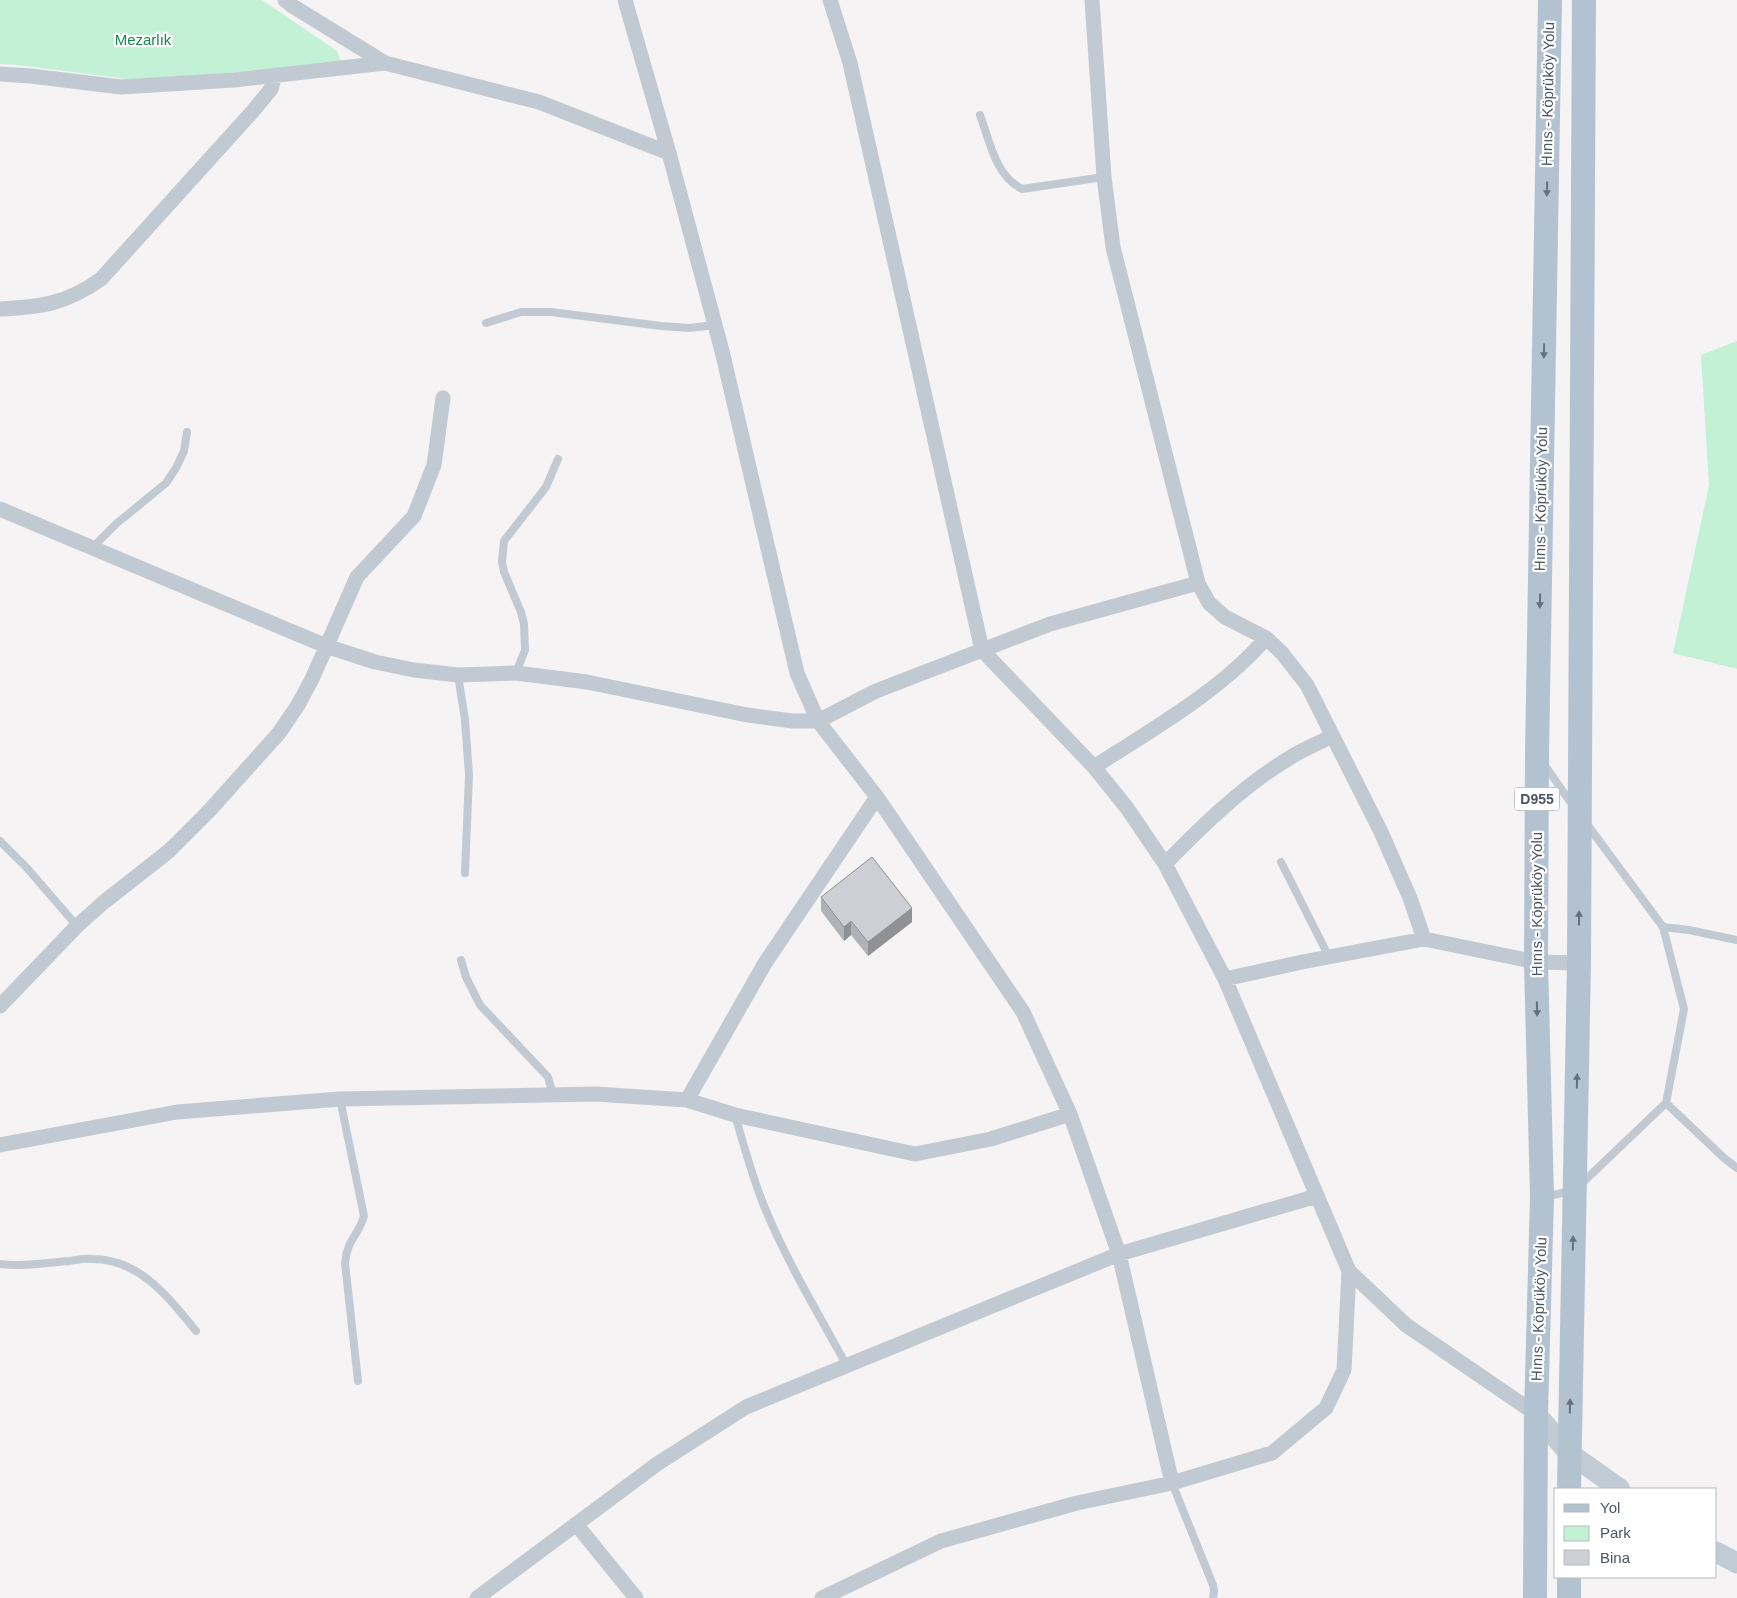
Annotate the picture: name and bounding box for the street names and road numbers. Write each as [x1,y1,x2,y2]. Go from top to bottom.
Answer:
street label: Hınıs - Köprüköy Yolu [1538,22,1557,166]
street label: Hınıs - Köprüköy Yolu [1531,427,1550,571]
road number: D955 [1514,788,1560,811]
street label: Hınıs - Köprüköy Yolu [1528,832,1545,976]
street label: Hınıs - Köprüköy Yolu [1527,1237,1550,1381]

